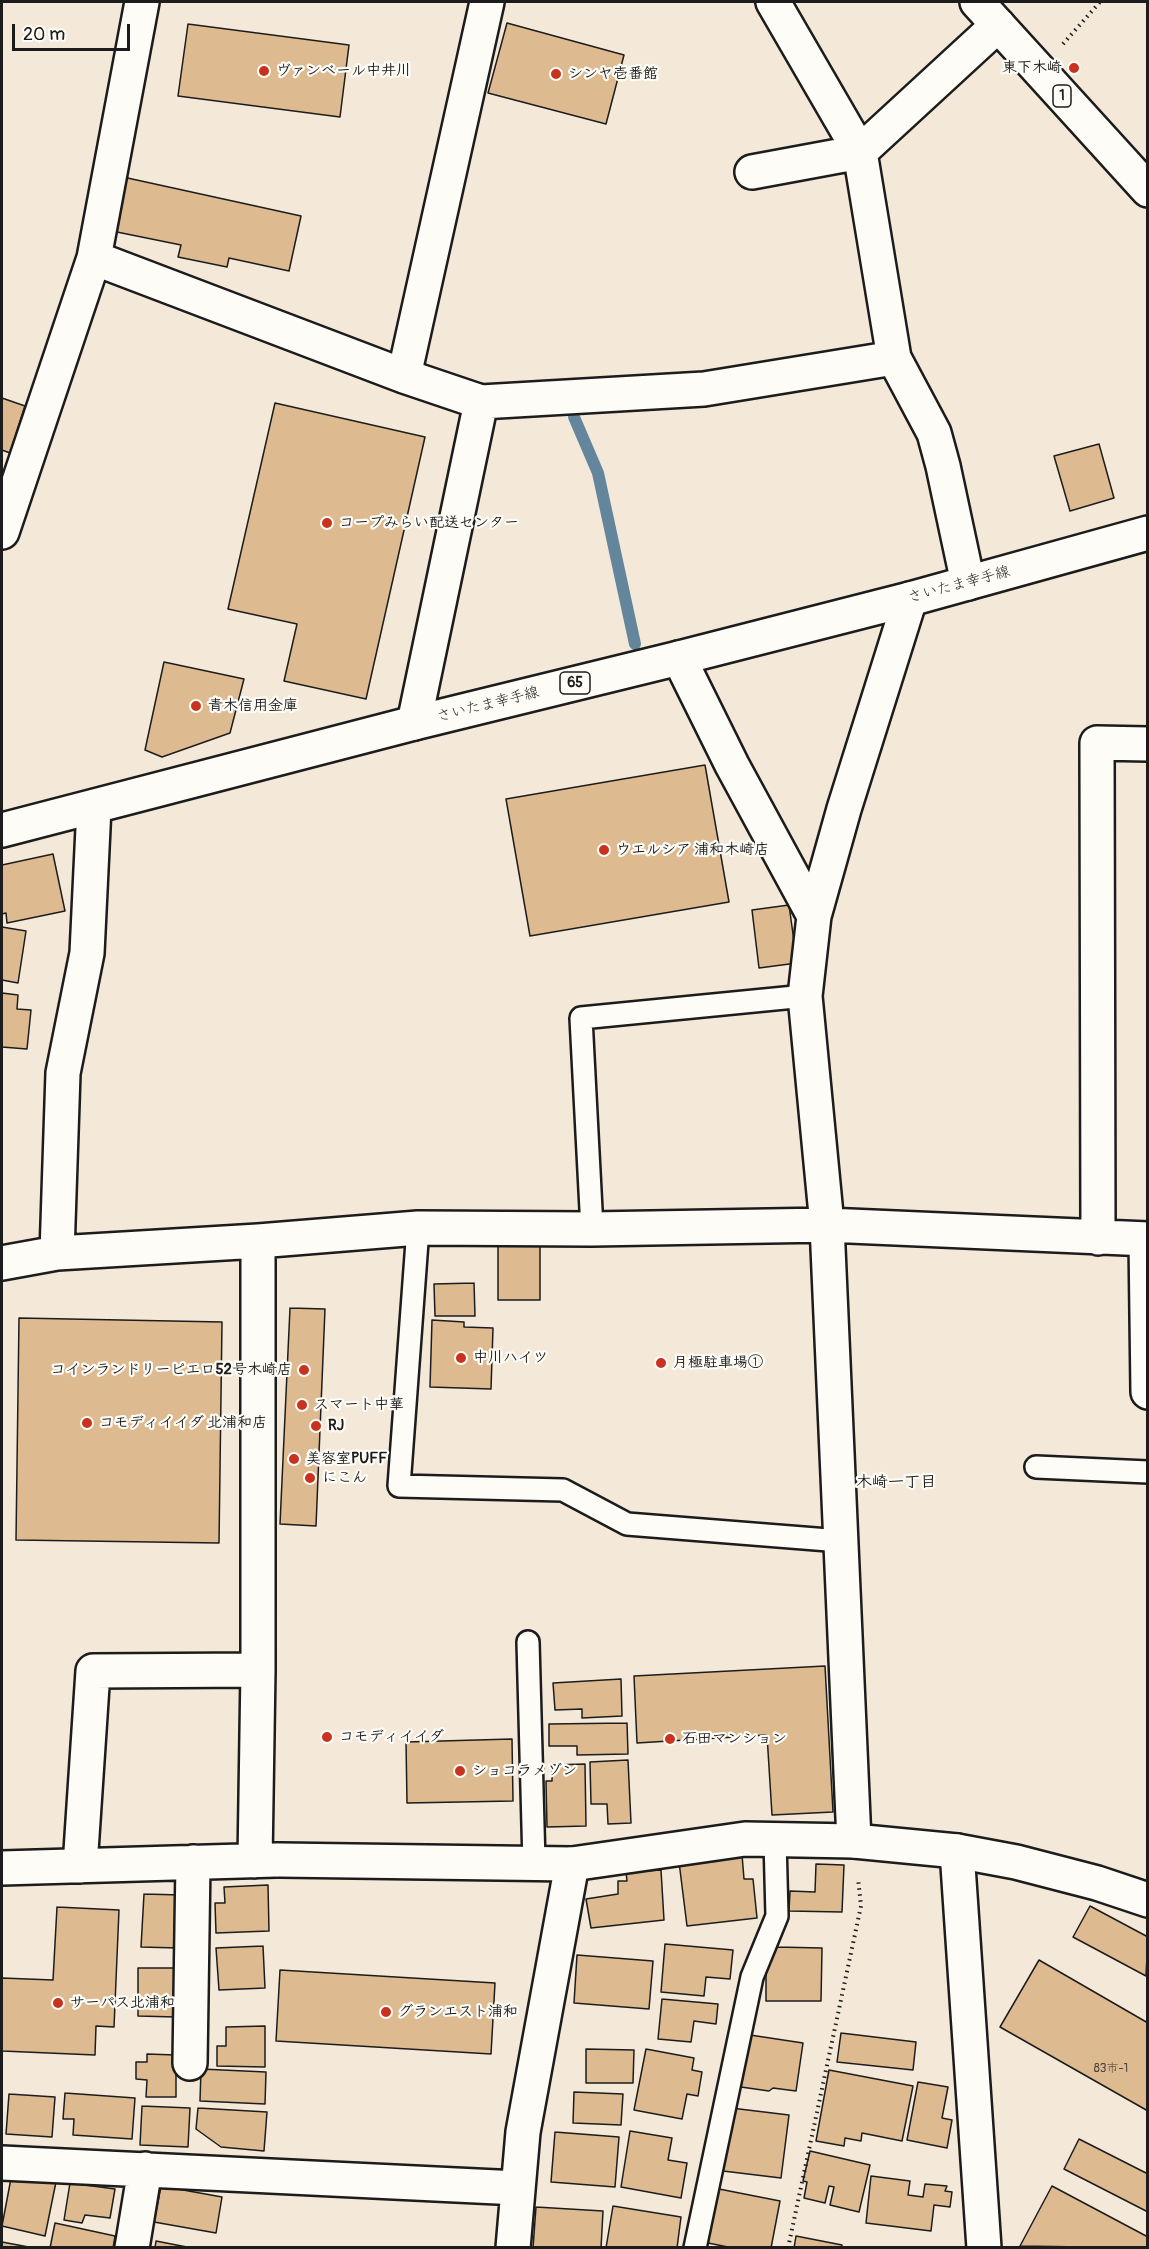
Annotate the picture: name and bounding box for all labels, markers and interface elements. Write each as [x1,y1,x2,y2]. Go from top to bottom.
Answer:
scale bar [15,12,134,50]
text: 20 m [23,23,65,46]
place label: 東下木崎 [1002,59,1062,77]
marker: 東下木崎 [1067,61,1081,75]
place label: ヴァンベール中井川 [276,62,411,80]
marker: ヴァンベール中井川 [257,64,271,78]
place label: シンヤ壱番館 [568,65,658,83]
marker: シンヤ壱番館 [549,67,563,81]
road number: 1 [1053,85,1071,107]
place label: コープみらい配送センター [339,514,519,532]
marker: コープみらい配送センター [320,516,334,530]
street label: さいたま幸手線 [906,563,1012,607]
road number: 65 [560,672,590,694]
street label: さいたま幸手線 [435,684,541,726]
place label: 青木信用金庫 [208,697,298,715]
marker: 青木信用金庫 [189,699,203,713]
place label: ウエルシア 浦和木崎店 [616,841,769,859]
marker: ウエルシア 浦和木崎店 [597,843,611,857]
place label: 中川ハイツ [473,1349,548,1367]
marker: 中川ハイツ [454,1351,468,1365]
place label: 月極駐車場① [673,1354,763,1372]
marker: 月極駐車場① [654,1356,668,1370]
place label: コインランドリーピエロ52号木崎店 [50,1361,292,1379]
marker: コインランドリーピエロ52号木崎店 [297,1363,311,1377]
place label: スマート中華 [314,1396,404,1414]
marker: スマート中華 [295,1398,309,1412]
place label: コモディイイダ 北浦和店 [99,1414,267,1432]
marker: コモディイイダ 北浦和店 [80,1416,94,1430]
place label: RJ [328,1417,344,1435]
marker: RJ [309,1419,323,1433]
place label: 美容室PUFF [306,1450,387,1468]
marker: 美容室PUFF [287,1452,301,1466]
place label: にこん [322,1469,367,1487]
marker: にこん [303,1471,317,1485]
district label: 木崎一丁目 [856,1473,936,1493]
place label: コモディイイダ [339,1728,444,1746]
marker: コモディイイダ [320,1730,334,1744]
place label: 石田マンション [682,1730,787,1748]
marker: 石田マンション [663,1732,677,1746]
place label: ショコラメゾン [472,1762,577,1780]
marker: ショコラメゾン [453,1764,467,1778]
place label: サーパス北浦和 [70,1994,175,2012]
marker: サーパス北浦和 [51,1996,65,2010]
place label: グランエスト浦和 [398,2003,518,2021]
marker: グランエスト浦和 [379,2005,393,2019]
house number: 83市-1 [1094,2062,1128,2076]

